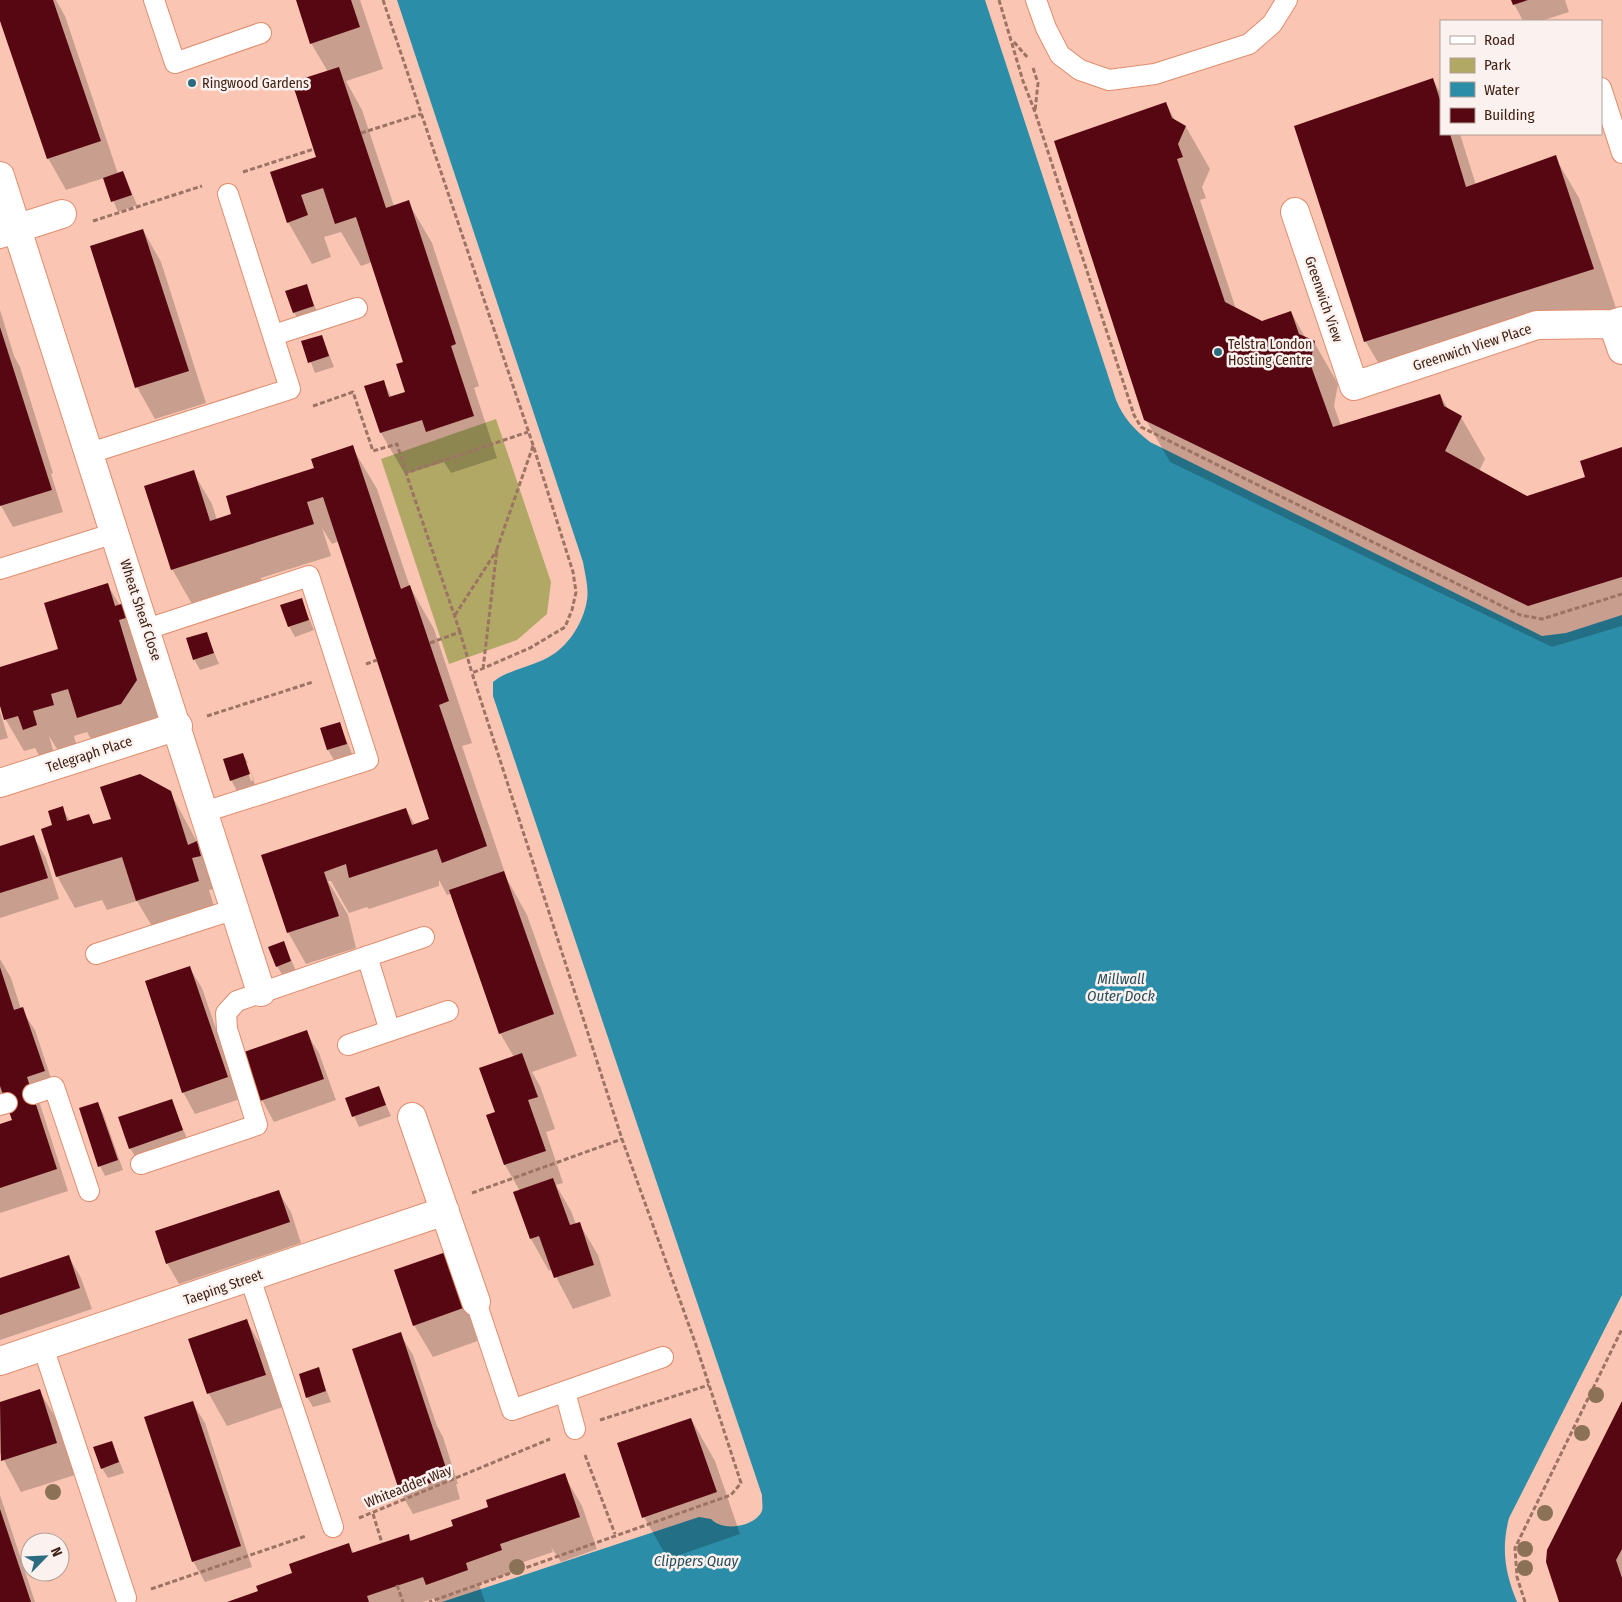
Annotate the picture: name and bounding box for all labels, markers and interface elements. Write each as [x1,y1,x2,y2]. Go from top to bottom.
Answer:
legend [1440,20,1602,135]
text: Road [1484,31,1515,49]
text: Park [1484,56,1511,74]
place label: Ringwood Gardens [202,75,309,92]
marker: Ringwood Gardens [186,77,198,89]
text: Water [1484,81,1520,99]
text: Building [1484,106,1535,124]
street label: Greenwich View [1301,254,1346,344]
street label: Greenwich View Place [1411,320,1534,375]
place label: Telstra London Hosting Centre [1228,336,1312,369]
marker: Telstra London Hosting Centre [1212,346,1224,358]
street label: Wheat Sheaf Close [116,557,165,663]
street label: Telegraph Place [44,733,134,776]
water label: Millwall Outer Dock [1087,970,1156,1005]
street label: Taeping Street [182,1266,265,1309]
street label: Whiteadder Way [362,1461,455,1512]
north arrow [20,1532,70,1582]
text: N [47,1545,66,1559]
water label: Clippers Quay [654,1552,739,1570]

